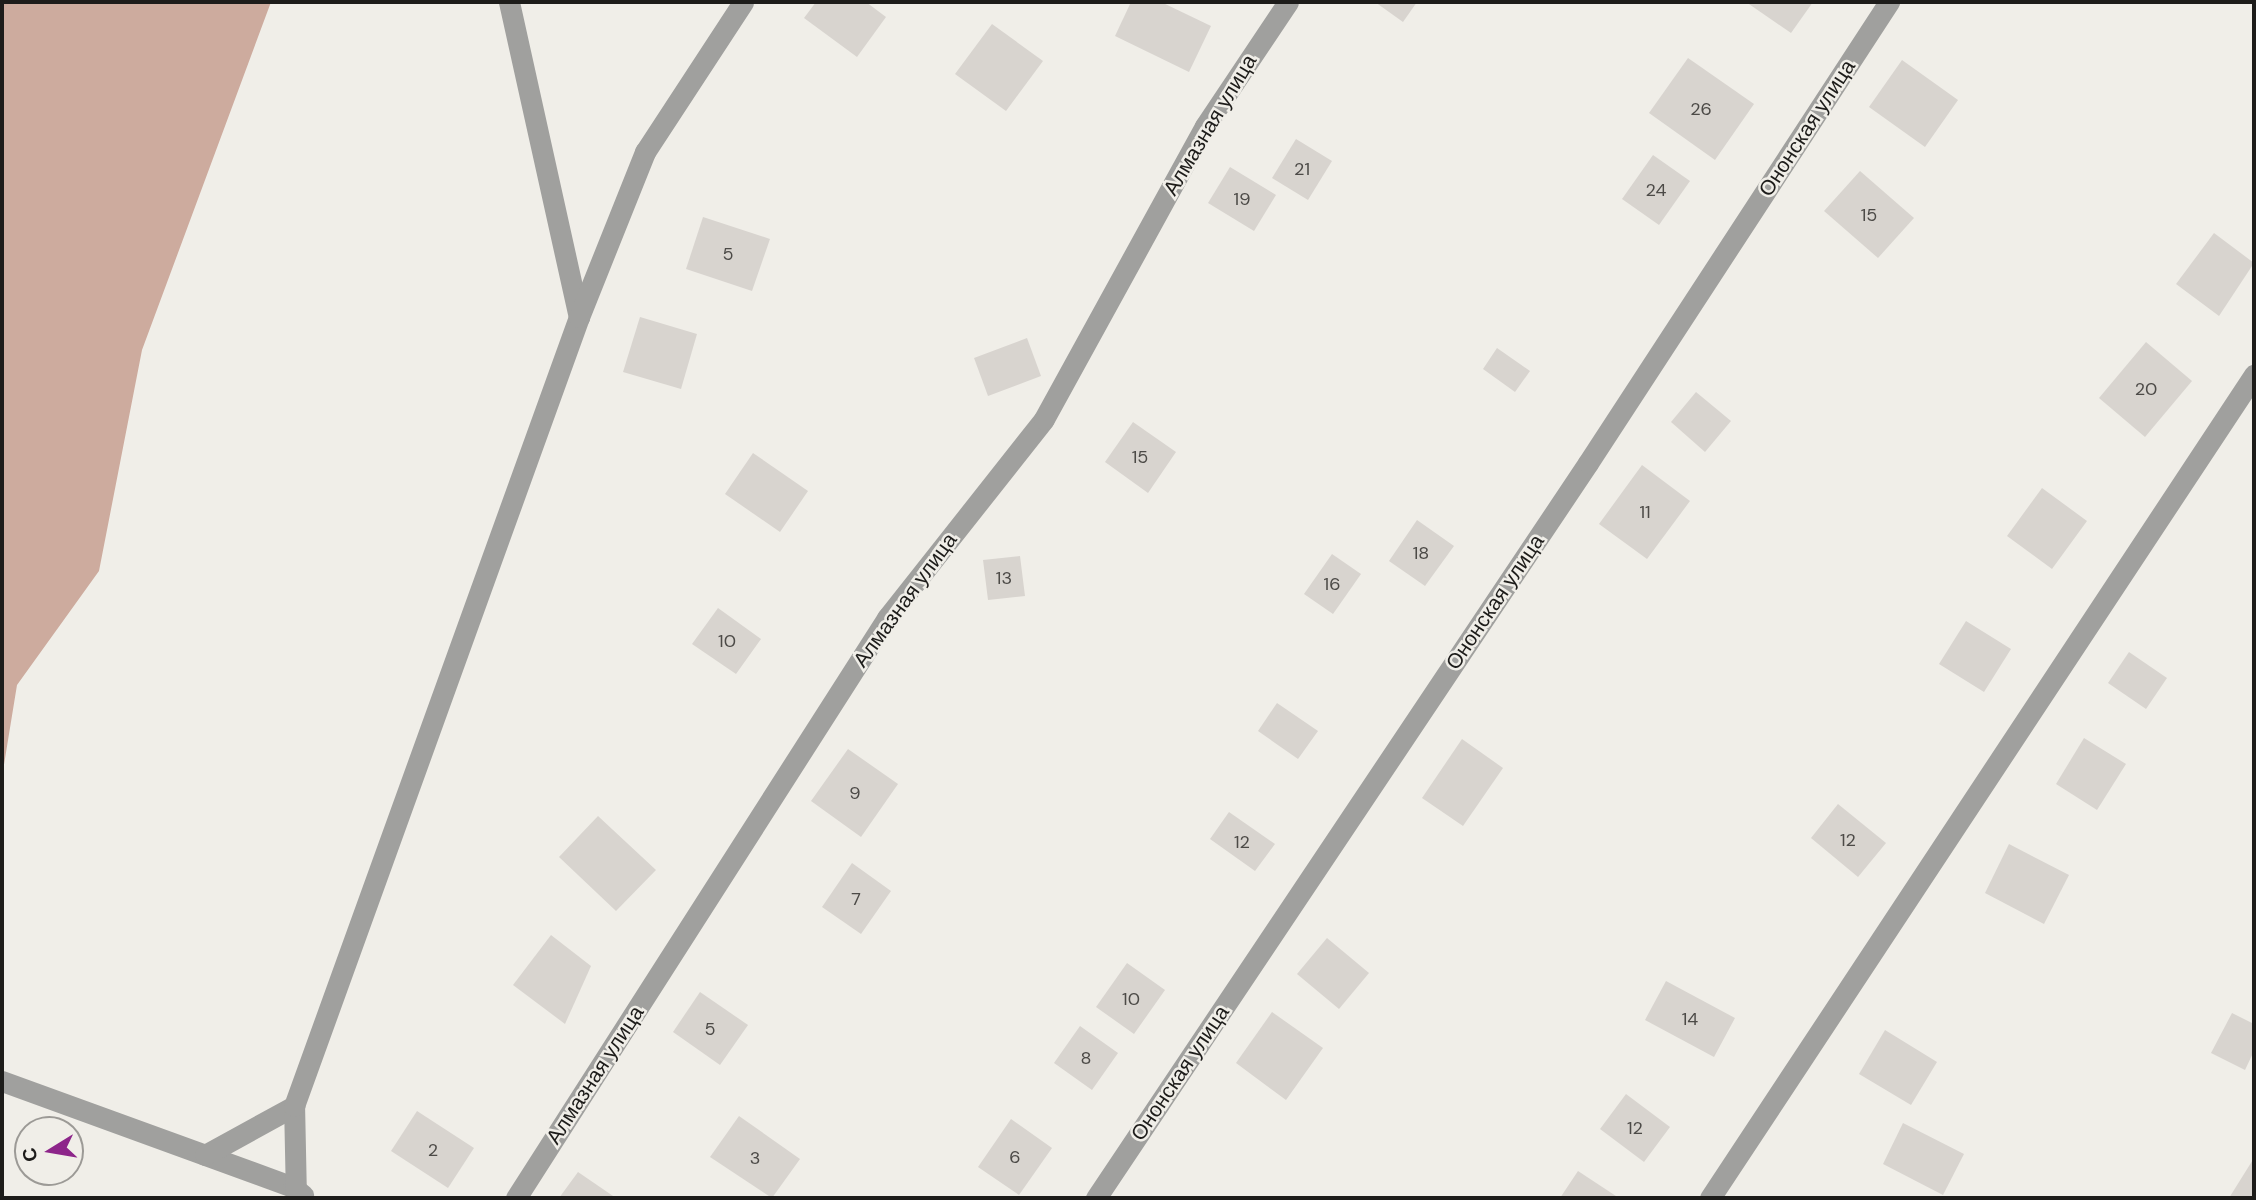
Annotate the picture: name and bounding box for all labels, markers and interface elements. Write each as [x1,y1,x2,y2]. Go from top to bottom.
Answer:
street label: Алмазная улица [1158,50,1262,200]
street label: Ононская улица [1753,55,1861,201]
house number: 26 [1690,98,1712,120]
house number: 21 [1294,158,1310,180]
house number: 24 [1646,179,1666,201]
house number: 19 [1234,188,1250,210]
house number: 15 [1861,204,1877,226]
house number: 5 [723,243,733,265]
house number: 20 [2135,378,2157,400]
house number: 15 [1132,446,1148,468]
house number: 11 [1639,501,1651,523]
street label: Алмазная улица [848,528,962,672]
street label: Ононская улица [1440,530,1550,674]
house number: 18 [1413,542,1429,564]
house number: 13 [996,567,1012,589]
house number: 16 [1324,573,1340,595]
house number: 10 [718,630,736,652]
house number: 9 [849,782,861,804]
house number: 12 [1840,829,1856,851]
house number: 12 [1234,831,1250,853]
house number: 7 [851,888,861,910]
house number: 10 [1122,988,1140,1010]
street label: Алмазная улица [541,1001,649,1149]
street label: Ононская улица [1125,1001,1235,1145]
house number: 14 [1682,1008,1698,1030]
house number: 5 [705,1018,715,1040]
house number: 8 [1081,1047,1091,1069]
north arrow [14,1116,84,1186]
house number: 12 [1627,1117,1643,1139]
house number: 2 [428,1139,438,1161]
text: С [16,1146,43,1164]
house number: 6 [1009,1146,1021,1168]
house number: 3 [750,1147,760,1169]

